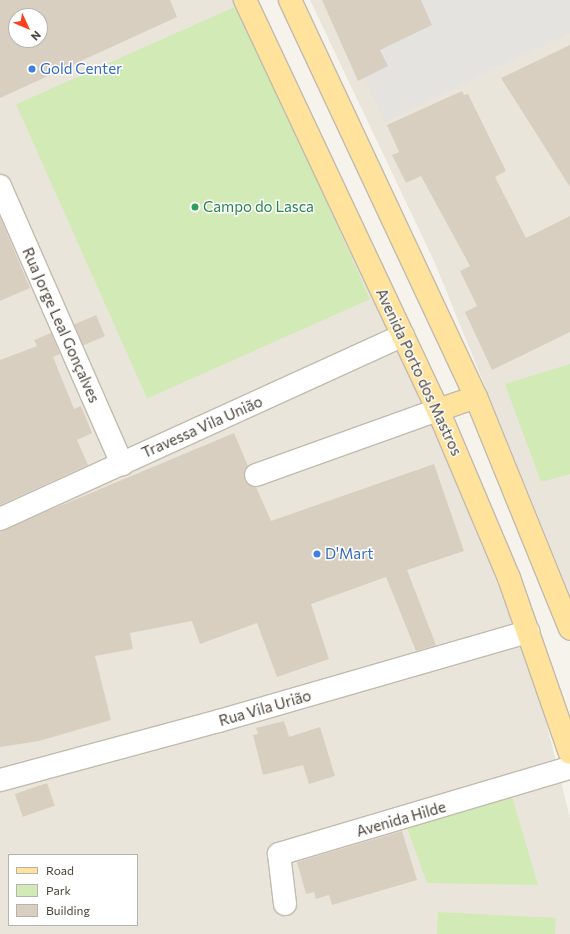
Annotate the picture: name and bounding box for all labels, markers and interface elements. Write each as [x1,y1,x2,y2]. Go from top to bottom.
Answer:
north arrow [8,8,48,48]
text: N [29,28,44,43]
place label: Gold Center [40,60,122,78]
marker: Gold Center [27,64,37,74]
place label: Campo do Lasca [203,198,314,216]
marker: Campo do Lasca [190,202,200,212]
street label: Rua Jorge Leal Gonçalves [19,245,103,405]
street label: Avenida Porto dos Mastros [372,286,466,458]
street label: Travessa Vila União [139,392,265,462]
place label: D'Mart [325,545,373,563]
marker: D'Mart [312,549,322,559]
street label: Rua Vila Urião [217,686,313,730]
street label: Avenida Hilde [354,798,448,840]
legend [8,854,138,926]
text: Road [46,863,74,877]
text: Park [46,883,71,897]
text: Building [46,903,90,917]

